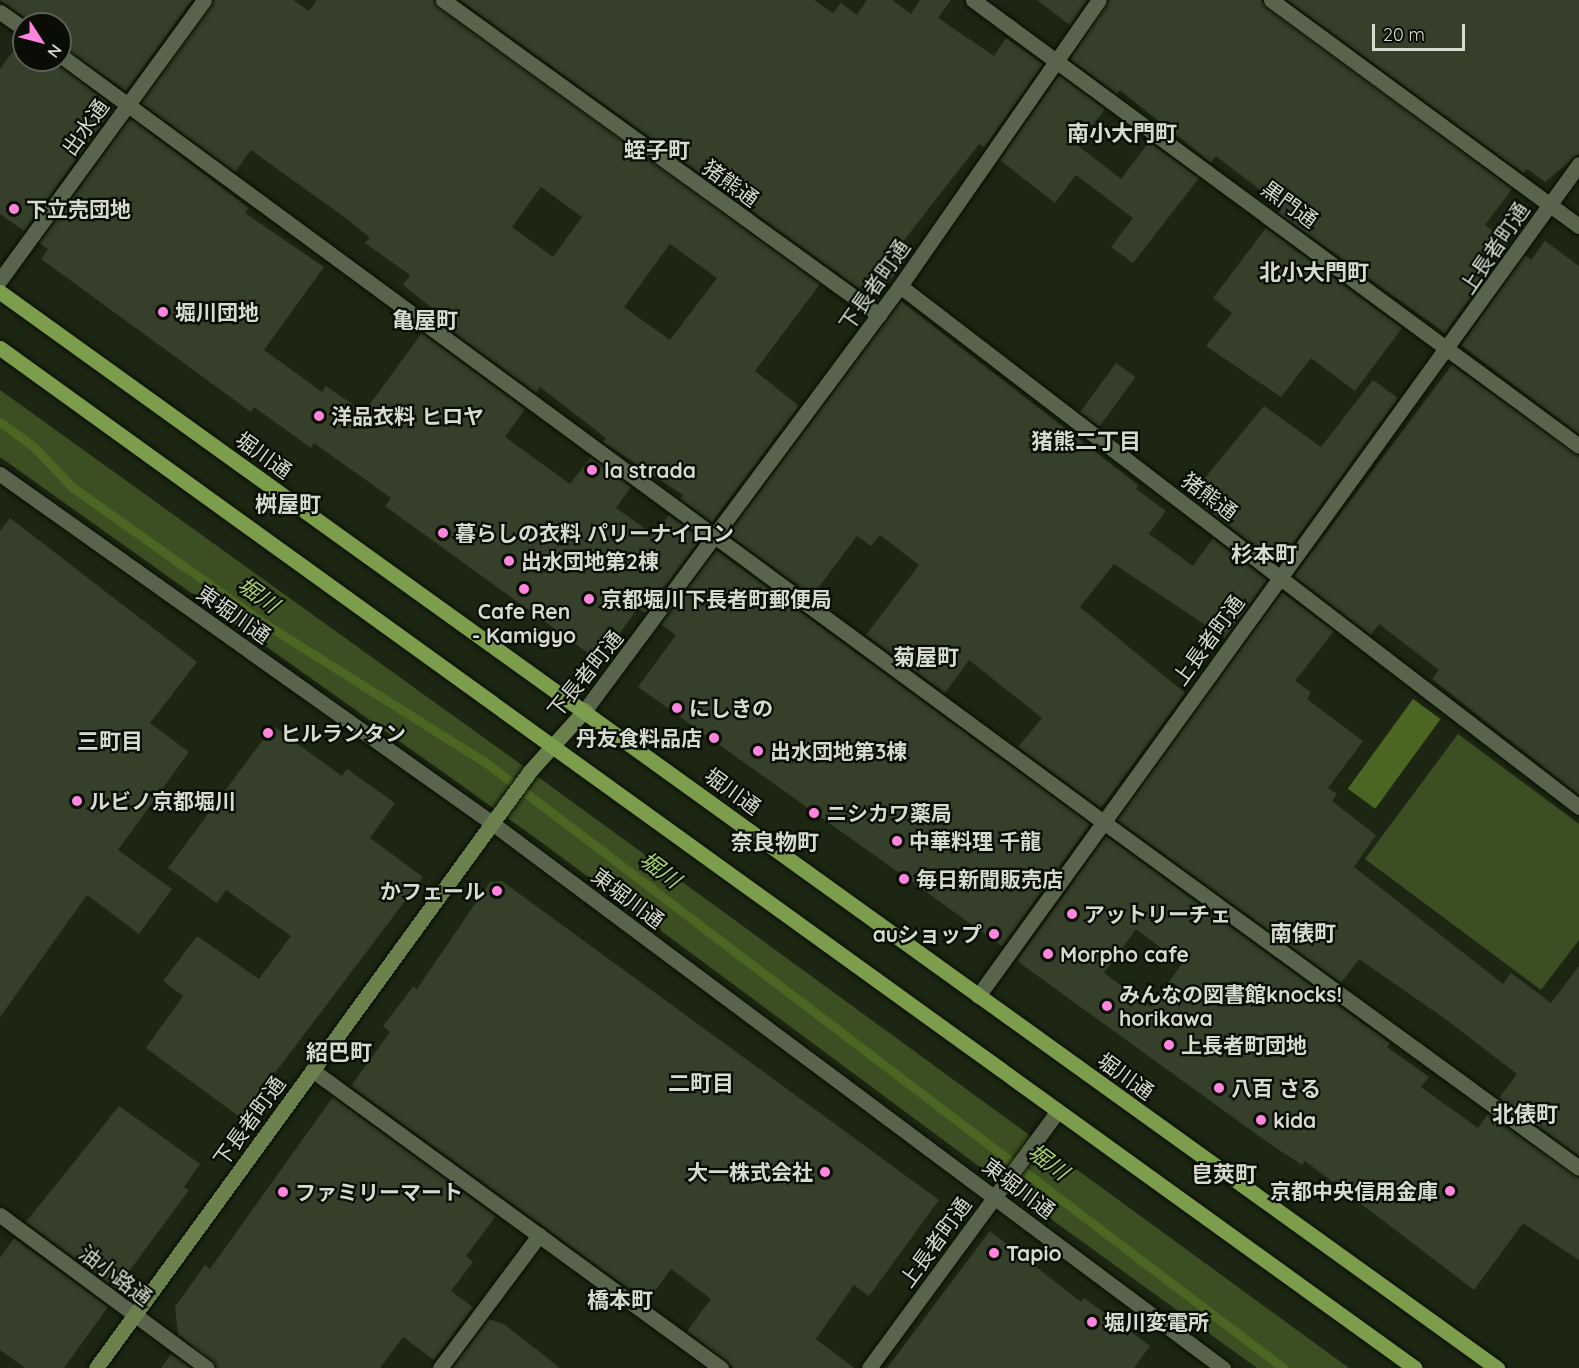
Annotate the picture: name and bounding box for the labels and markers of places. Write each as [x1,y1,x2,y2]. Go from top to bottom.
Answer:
place label: 下立売団地 [26,196,131,222]
marker: 下立売団地 [7,202,21,216]
place label: 堀川団地 [175,299,259,325]
marker: 堀川団地 [156,305,170,319]
place label: 洋品衣料 ヒロヤ [331,403,484,429]
marker: 洋品衣料 ヒロヤ [312,409,326,423]
place label: la strada [604,457,696,483]
marker: la strada [585,463,599,477]
place label: 暮らしの衣料 パリーナイロン [455,520,734,546]
marker: 暮らしの衣料 パリーナイロン [436,526,450,540]
place label: 出水団地第2棟 [521,548,659,574]
marker: 出水団地第2棟 [502,554,516,568]
marker: Cafe Ren - Kamigyo [517,582,531,596]
place label: 京都堀川下長者町郵便局 [601,586,832,612]
marker: 京都堀川下長者町郵便局 [582,592,596,606]
place label: Cafe Ren - Kamigyo [472,598,576,648]
place label: にしきの [689,695,773,721]
marker: にしきの [670,701,684,715]
place label: ヒルランタン [280,720,406,746]
place label: 丹友食料品店 [576,725,702,751]
marker: ヒルランタン [261,726,275,740]
marker: 丹友食料品店 [707,731,721,745]
place label: 出水団地第3棟 [770,738,907,764]
marker: 出水団地第3棟 [751,744,765,758]
place label: ルビノ京都堀川 [89,788,236,814]
marker: ルビノ京都堀川 [70,794,84,808]
place label: ニシカワ薬局 [826,800,952,826]
marker: ニシカワ薬局 [807,806,821,820]
place label: 中華料理 千龍 [909,828,1041,854]
marker: 中華料理 千龍 [890,834,904,848]
place label: 毎日新聞販売店 [916,866,1063,892]
marker: 毎日新聞販売店 [897,872,911,886]
place label: かフェール [380,878,485,904]
marker: かフェール [490,884,504,898]
place label: アットリーチェ [1084,901,1231,927]
marker: アットリーチェ [1065,907,1079,921]
place label: auショップ [873,921,982,947]
marker: auショップ [987,927,1001,941]
place label: Morpho cafe [1060,941,1189,967]
marker: Morpho cafe [1041,947,1055,961]
place label: みんなの図書館knocks! horikawa [1119,981,1342,1031]
marker: みんなの図書館knocks! horikawa [1100,999,1114,1013]
place label: 上長者町団地 [1181,1032,1307,1058]
marker: 上長者町団地 [1162,1038,1176,1052]
place label: 八百 さる [1231,1075,1321,1101]
marker: 八百 さる [1212,1081,1226,1095]
place label: kida [1273,1107,1316,1133]
marker: kida [1254,1113,1268,1127]
place label: 大一株式会社 [687,1159,813,1185]
marker: 大一株式会社 [818,1165,832,1179]
place label: 京都中央信用金庫 [1270,1178,1438,1204]
place label: ファミリーマート [295,1179,463,1205]
marker: 京都中央信用金庫 [1443,1184,1457,1198]
marker: ファミリーマート [276,1185,290,1199]
place label: Tapio [1006,1240,1061,1266]
marker: Tapio [987,1246,1001,1260]
place label: 堀川変電所 [1104,1309,1209,1335]
marker: 堀川変電所 [1085,1315,1099,1329]

